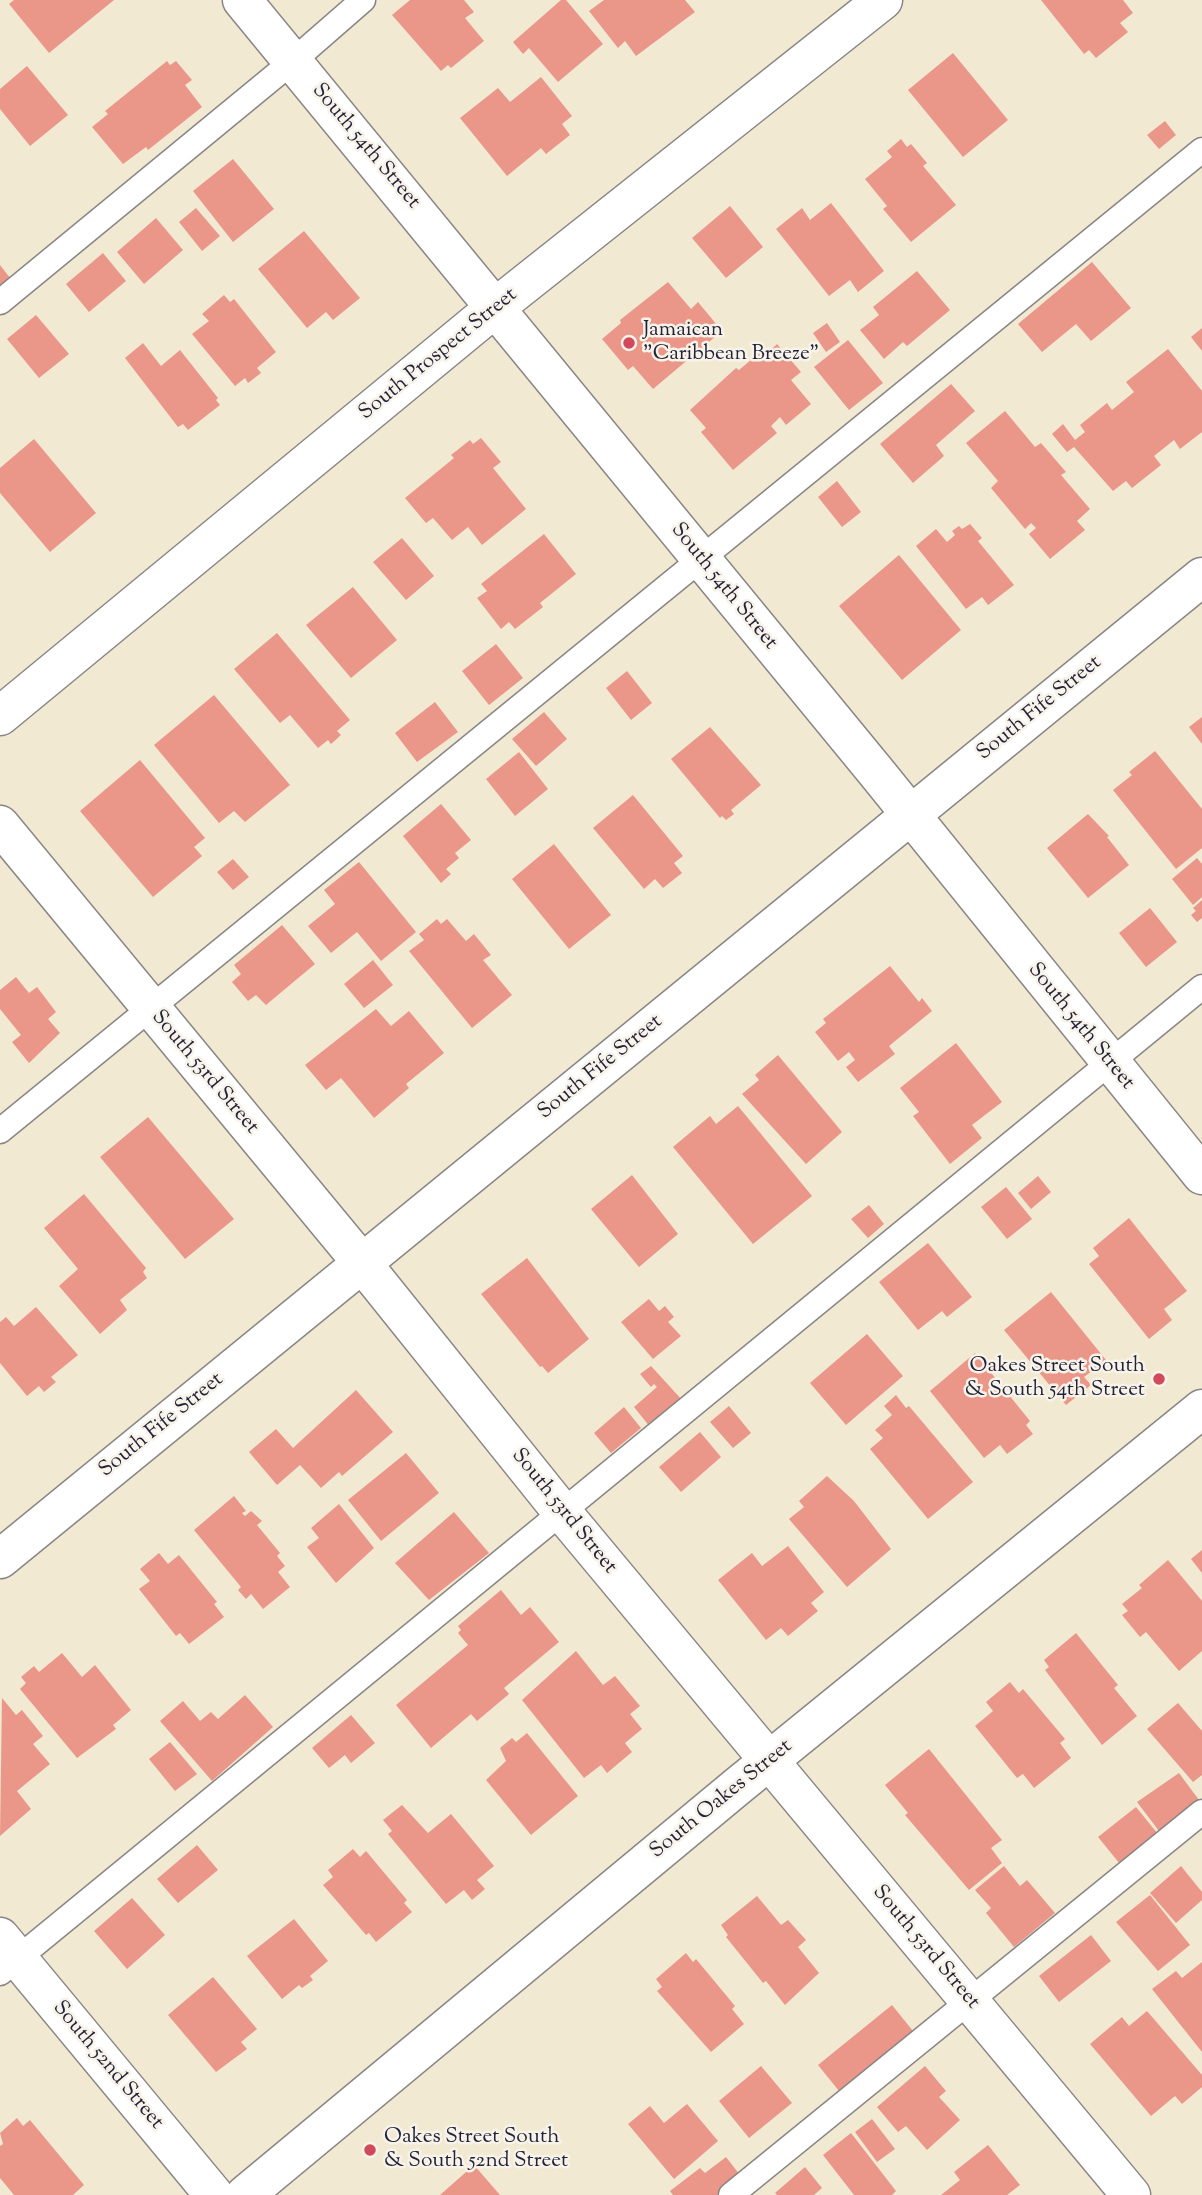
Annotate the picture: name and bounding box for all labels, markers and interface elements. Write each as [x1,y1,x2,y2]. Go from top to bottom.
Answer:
street label: South 54th Street [305,79,425,215]
street label: South Prospect Street [355,284,523,426]
place label: Jamaican "Caribbean Breeze" [643,318,819,368]
marker: Jamaican "Caribbean Breeze" [621,335,637,351]
street label: South 54th Street [664,519,782,655]
street label: South Fife Street [973,651,1107,767]
street label: South 54th Street [1021,959,1139,1095]
street label: South 53rd Street [145,1006,263,1140]
street label: South Fife Street [534,1010,668,1126]
place label: Oakes Street South & South 54th Street [965,1354,1145,1404]
street label: South Fife Street [95,1368,229,1484]
marker: Oakes Street South & South 54th Street [1151,1371,1167,1387]
street label: South 53rd Street [505,1444,621,1580]
street label: South Oakes Street [646,1735,798,1865]
street label: South 53rd Street [866,1881,984,2015]
street label: South 52nd Street [46,1997,168,2135]
place label: Oakes Street South & South 52nd Street [384,2125,568,2175]
marker: Oakes Street South & South 52nd Street [362,2142,378,2158]

